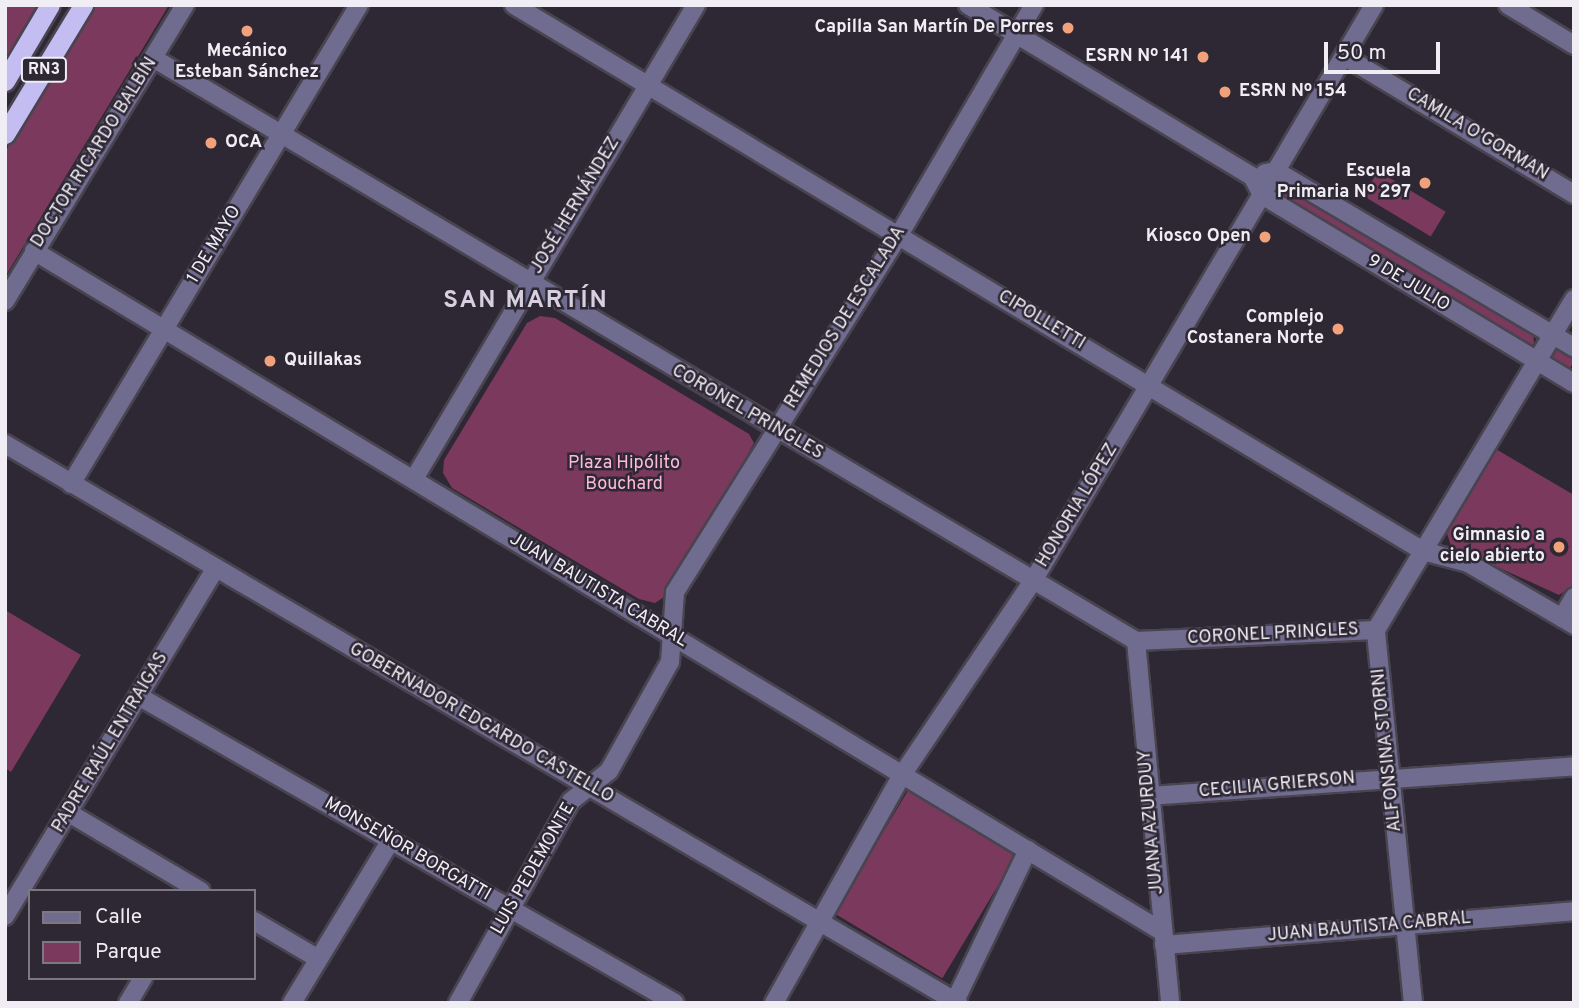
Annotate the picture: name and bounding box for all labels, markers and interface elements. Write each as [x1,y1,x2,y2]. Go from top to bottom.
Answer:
place label: Capilla San Martín De Porres [815,17,1054,39]
marker: Capilla San Martín De Porres [1060,20,1076,36]
marker: Mecánico Esteban Sánchez [239,23,255,39]
scale bar [1327,28,1442,72]
text: 50 m [1337,40,1386,67]
place label: Mecánico Esteban Sánchez [175,42,319,84]
place label: ESRN Nº 141 [1085,46,1189,68]
marker: ESRN Nº 141 [1195,49,1211,65]
street label: DOCTOR RICARDO BALBÍN [27,54,163,252]
road number: RN3 [20,58,68,82]
place label: ESRN Nº 154 [1239,81,1347,103]
marker: ESRN Nº 154 [1217,84,1233,100]
street label: CAMILA O'GORMAN [1402,84,1552,186]
place label: OCA [225,132,262,154]
street label: JOSÉ HERNÁNDEZ [527,134,625,278]
marker: OCA [203,135,219,151]
place label: Escuela Primaria Nº 297 [1277,162,1411,204]
marker: Escuela Primaria Nº 297 [1417,175,1433,191]
street label: 1 DE MAYO [183,202,247,288]
street label: REMEDIOS DE ESCALADA [781,223,911,413]
place label: Kiosco Open [1146,226,1251,248]
marker: Kiosco Open [1257,229,1273,245]
street label: 9 DE JULIO [1363,251,1453,317]
street label: CIPOLLETTI [993,287,1089,355]
district label: SAN MARTÍN [445,288,607,316]
place label: Complejo Costanera Norte [1187,308,1324,350]
marker: Complejo Costanera Norte [1330,321,1346,337]
place label: Quillakas [284,350,362,372]
marker: Quillakas [262,353,278,369]
street label: CORONEL PRINGLES [667,361,827,465]
street label: HONORIA LÓPEZ [1032,440,1124,572]
park label: Plaza Hipólito Bouchard [568,454,680,496]
place label: Gimnasio a cielo abierto [1440,526,1545,568]
street label: JUAN BAUTISTA CABRAL [505,529,691,653]
marker: Gimnasio a cielo abierto [1551,539,1567,555]
street label: CORONEL PRINGLES [1187,620,1359,650]
street label: GOBERNADOR EDGARDO CASTELLO [345,639,617,809]
street label: PADRE RAÚL ENTRAIGAS [48,649,174,837]
street label: ALFONSINA STORNI [1369,667,1407,833]
street label: JUANA AZURDUY [1135,748,1169,896]
street label: CECILIA GRIERSON [1197,768,1357,804]
street label: MONSEÑOR BORGATTI [320,794,494,906]
street label: LUIS PEDEMONTE [487,799,581,939]
legend [28,889,256,980]
text: Calle [95,904,142,931]
street label: JUAN BAUTISTA CABRAL [1266,908,1472,948]
text: Parque [95,939,162,966]

